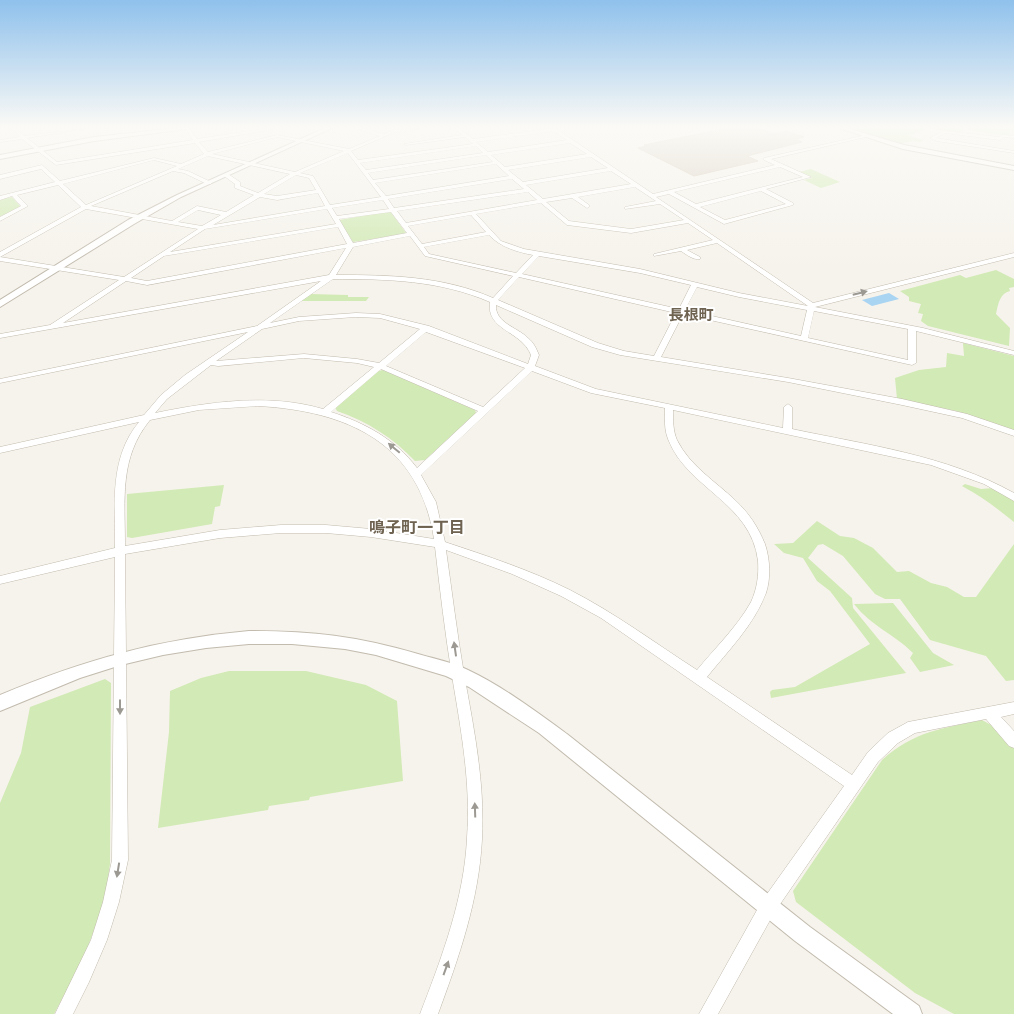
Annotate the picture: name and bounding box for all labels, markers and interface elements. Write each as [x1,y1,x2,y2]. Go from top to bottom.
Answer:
one-way arrow [852,289,867,297]
district label: 長根町 [668,306,714,324]
one-way arrow [388,442,401,453]
district label: 鳴子町一丁目 [369,518,465,538]
one-way arrow [450,640,458,656]
one-way arrow [116,700,124,716]
one-way arrow [471,801,479,817]
one-way arrow [114,862,122,878]
one-way arrow [443,961,450,976]

